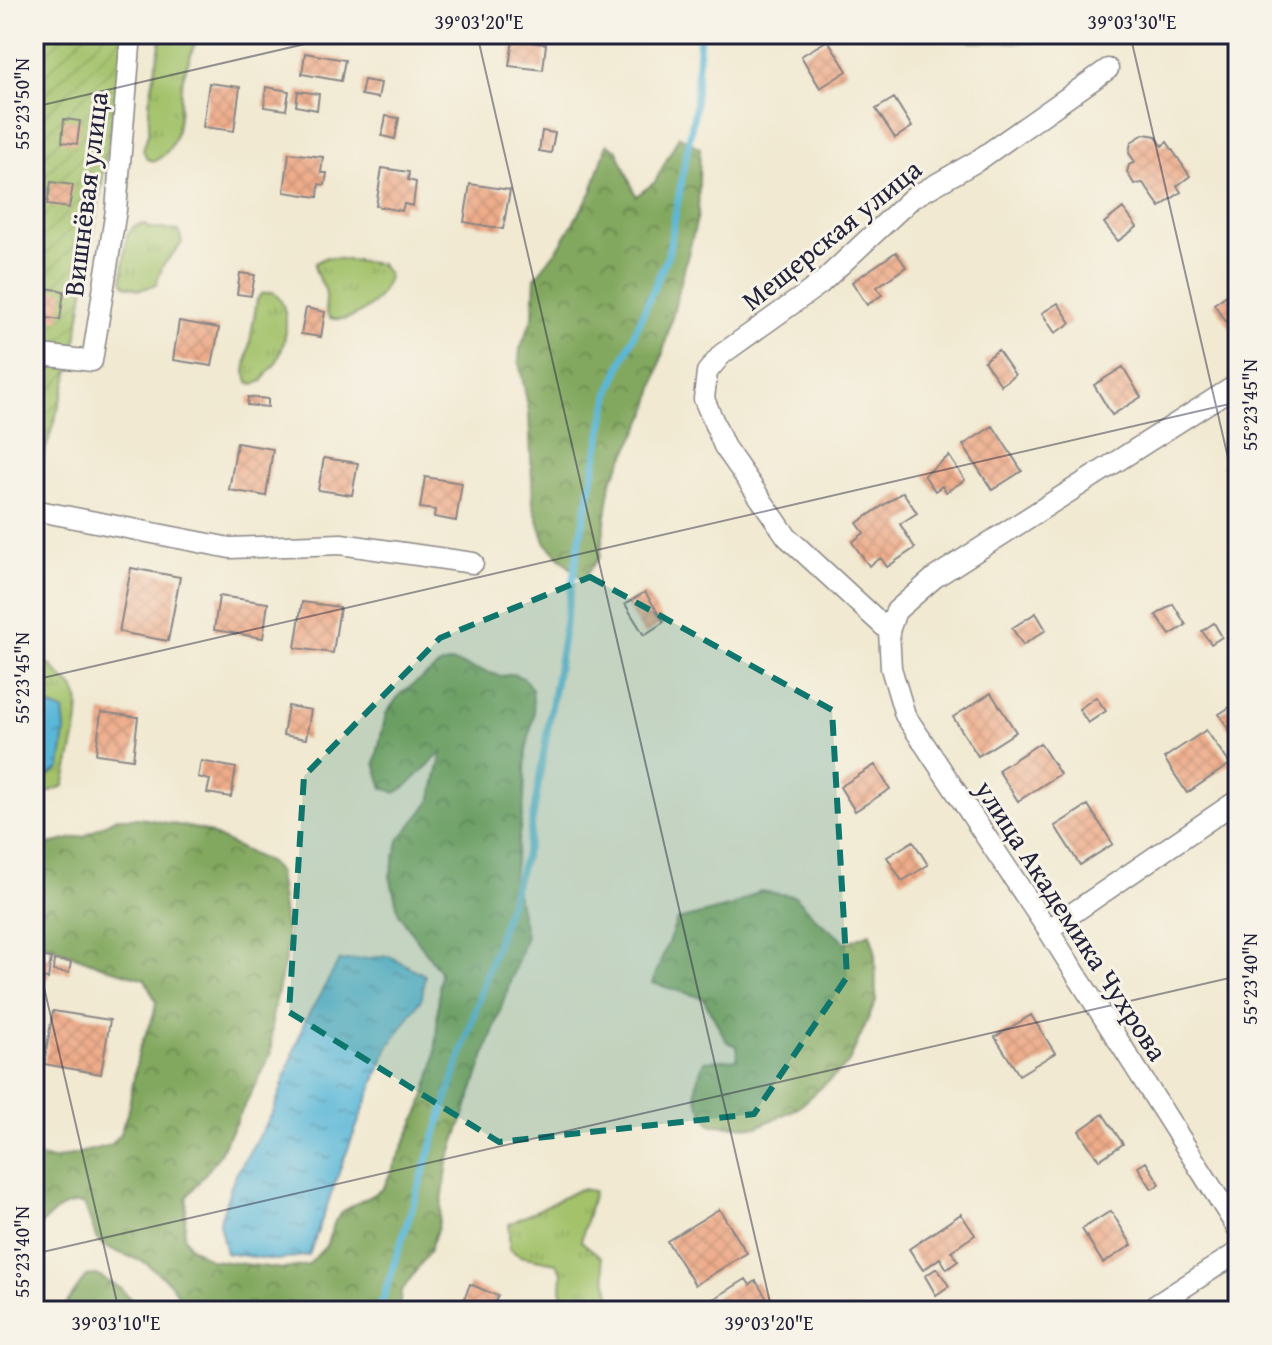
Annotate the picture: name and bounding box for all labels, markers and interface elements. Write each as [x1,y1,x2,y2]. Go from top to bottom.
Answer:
text: 39°03'20"E [435,7,523,36]
text: 39°03'30"E [1088,7,1176,36]
text: 55°23'50"N [7,58,36,150]
street label: Вишнёвая улица [52,89,118,299]
street label: Мещерская улица [732,148,930,320]
text: 55°23'45"N [1235,359,1264,451]
text: 55°23'45"N [7,632,36,724]
street label: улица Академика Чухрова [965,771,1179,1069]
text: 55°23'40"N [1235,933,1264,1025]
text: 55°23'40"N [7,1206,36,1298]
text: 39°03'10"E [72,1308,160,1337]
text: 39°03'20"E [725,1308,813,1337]

